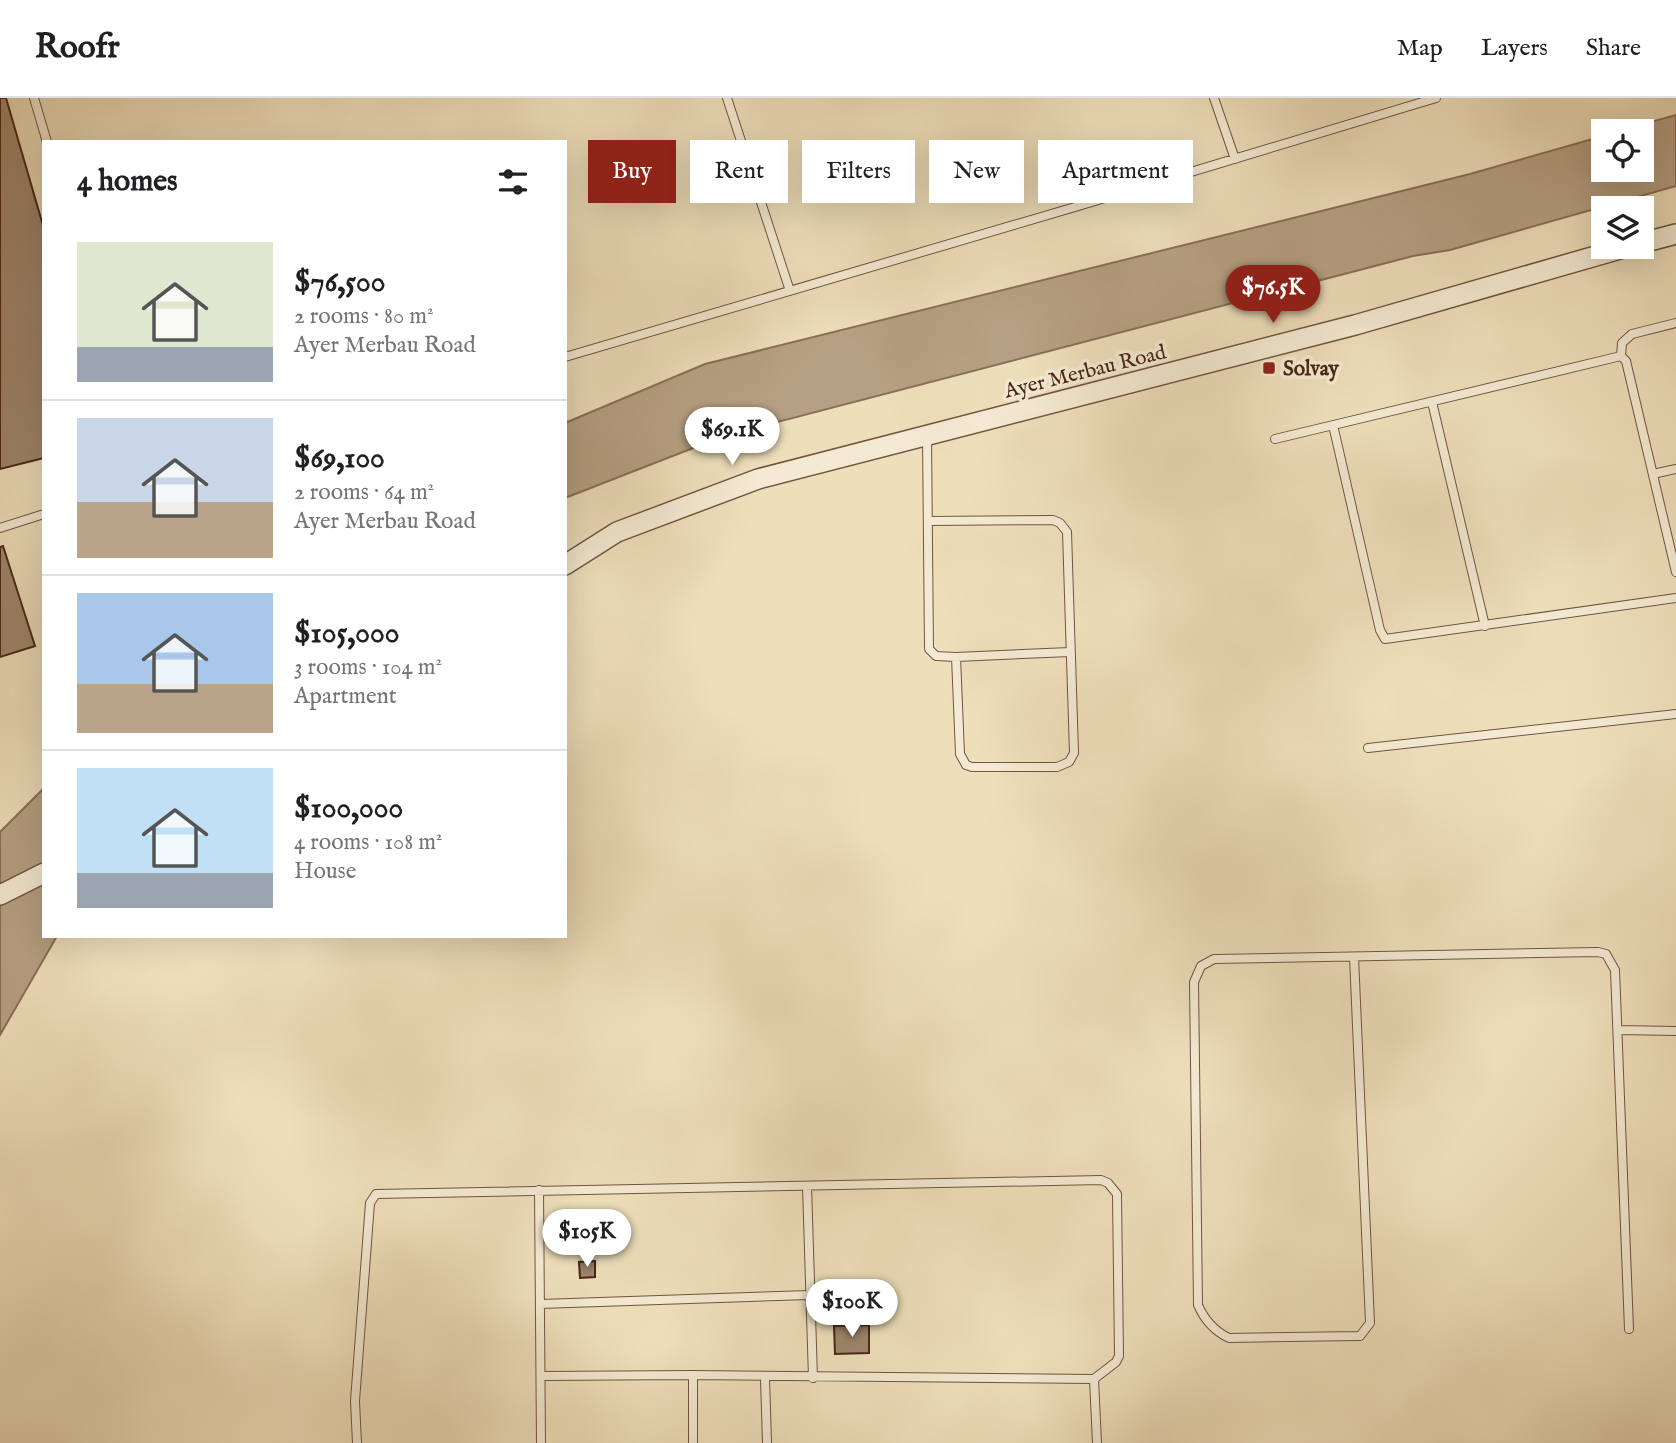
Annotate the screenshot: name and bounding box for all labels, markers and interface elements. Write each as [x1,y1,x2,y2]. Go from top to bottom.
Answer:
text: Roofr [35,27,120,69]
text: Map [1397,33,1443,64]
text: Layers [1481,33,1548,64]
text: Share [1586,33,1641,64]
map controls [1591,119,1654,259]
button: locate [1591,119,1654,182]
chip: Buy [588,140,676,203]
chip: Rent [690,140,788,203]
chip: Filters [802,140,915,203]
chip: New [929,140,1024,203]
chip: Apartment [1038,140,1193,203]
text: 4 homes [77,163,178,201]
icon: filters [494,163,532,201]
button: layers [1591,196,1654,259]
text: $76,500 [294,264,386,302]
pin: $76.5K [1216,266,1330,325]
icon: home [133,270,217,354]
text: $76.5K [1241,273,1305,302]
text: 2 rooms · 80 m² [294,302,434,331]
text: Ayer Merbau Road [294,331,476,360]
street label: Ayer Merbau Road [1001,339,1170,406]
place label: Solvay [1283,356,1340,383]
marker: Solvay [1261,360,1277,376]
pin: $69.1K [675,408,789,467]
text: $69.1K [701,415,763,444]
text: $69,100 [294,440,385,478]
icon: home [133,446,217,530]
text: 2 rooms · 64 m² [294,478,434,507]
text: Ayer Merbau Road [294,507,476,536]
text: $105,000 [294,615,399,653]
icon: home [133,621,217,705]
text: 3 rooms · 104 m² [294,653,442,682]
text: Apartment [294,682,397,711]
text: $100,000 [294,790,403,828]
icon: home [133,796,217,880]
text: 4 rooms · 108 m² [294,828,442,857]
text: House [294,857,356,886]
pin: $105K [538,1210,636,1269]
text: $105K [558,1217,616,1246]
pin: $100K [803,1280,901,1339]
text: $100K [822,1287,882,1316]

